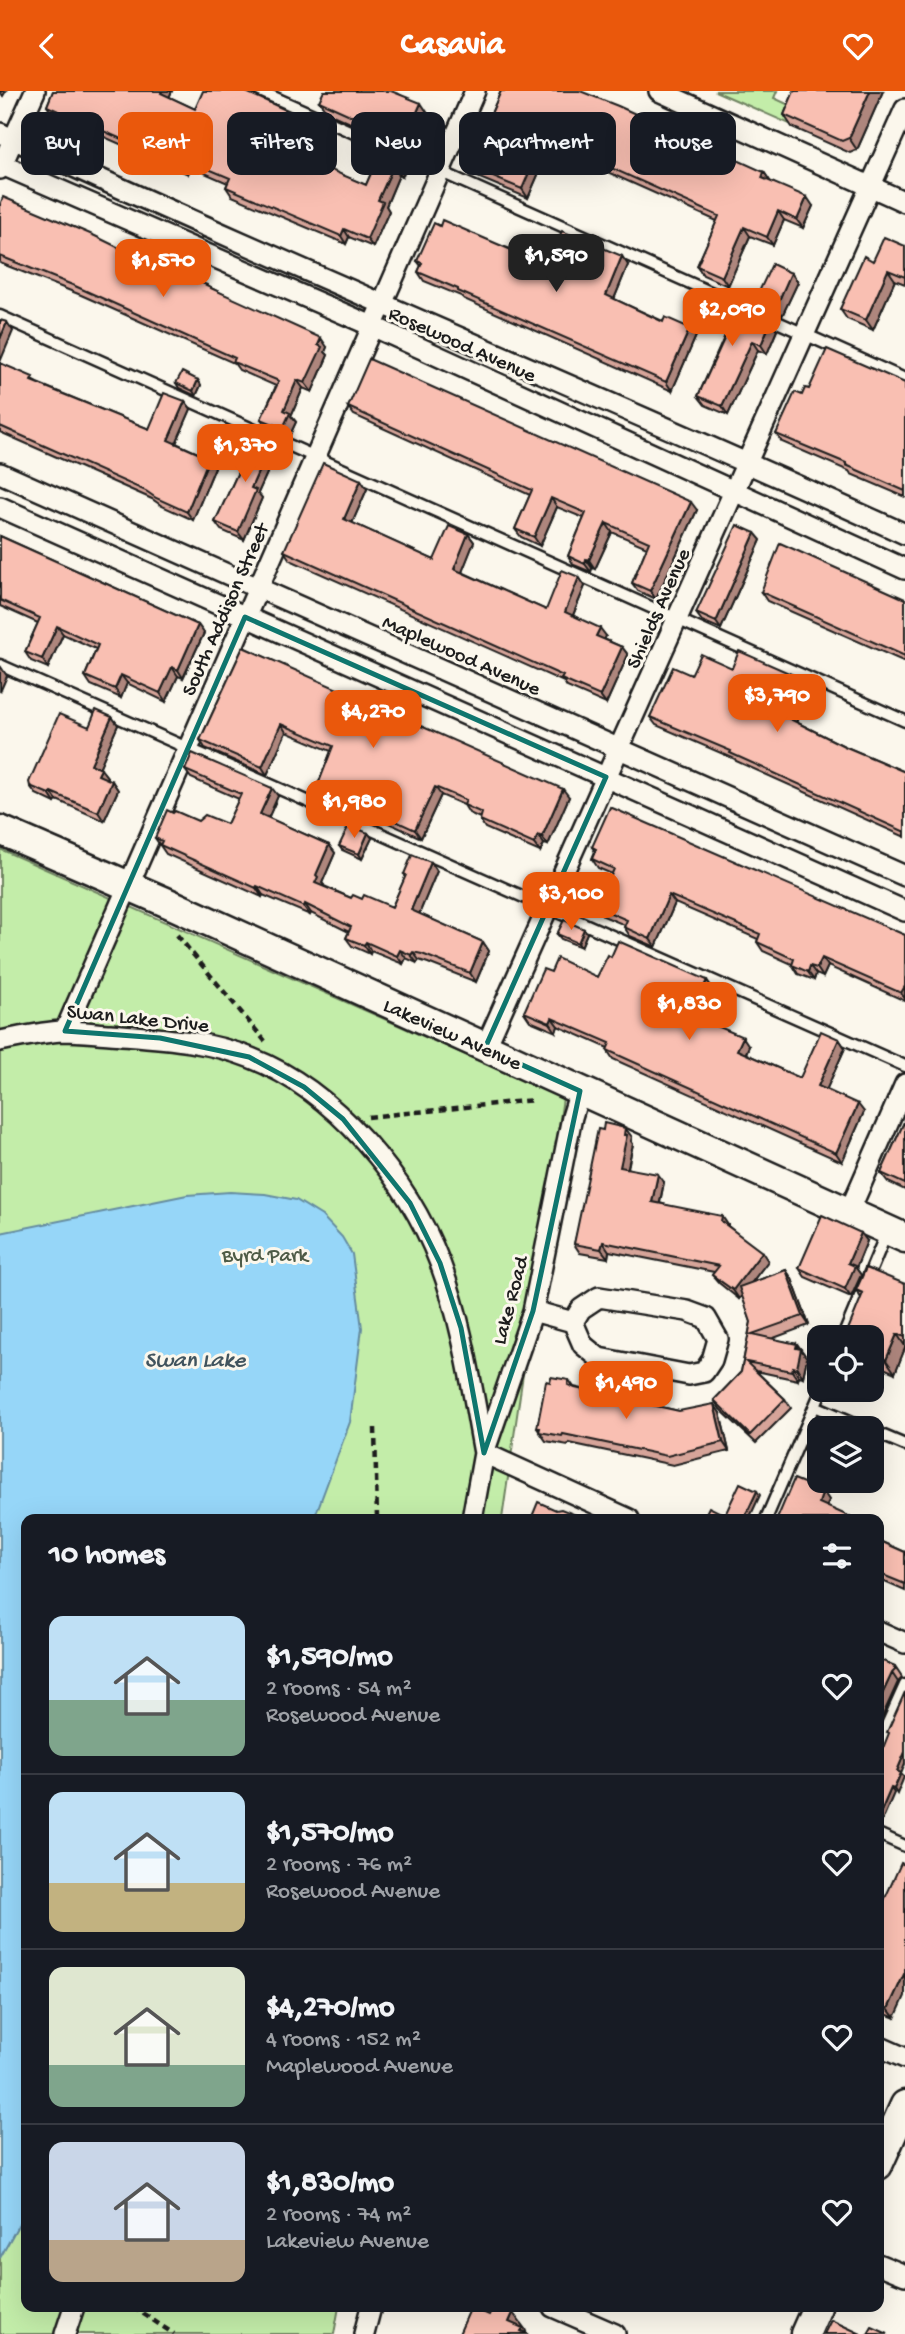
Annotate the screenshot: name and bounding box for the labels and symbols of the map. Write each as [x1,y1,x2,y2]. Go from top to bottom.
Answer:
pin: $1,590 [499,235,613,294]
pin: $1,570 [106,239,220,299]
pin: $2,090 [675,289,789,348]
street label: Rosewood Avenue [384,302,540,390]
pin: $1,370 [188,425,302,484]
street label: South Addison Street [178,518,278,701]
street label: Shields Avenue [623,544,698,674]
street label: Maplewood Avenue [378,611,545,704]
pin: $3,790 [720,675,834,734]
pin: $4,270 [316,691,430,750]
pin: $1,980 [297,781,411,840]
pin: $3,100 [514,873,628,932]
pin: $1,830 [632,983,746,1042]
street label: Lakeview Avenue [379,995,526,1078]
street label: Swan Lake Drive [65,1001,211,1041]
park label: Byrd Park [221,1245,311,1270]
street label: Lake Road [489,1252,537,1348]
water label: Swan Lake [145,1348,247,1375]
pin: $1,490 [569,1361,683,1421]

